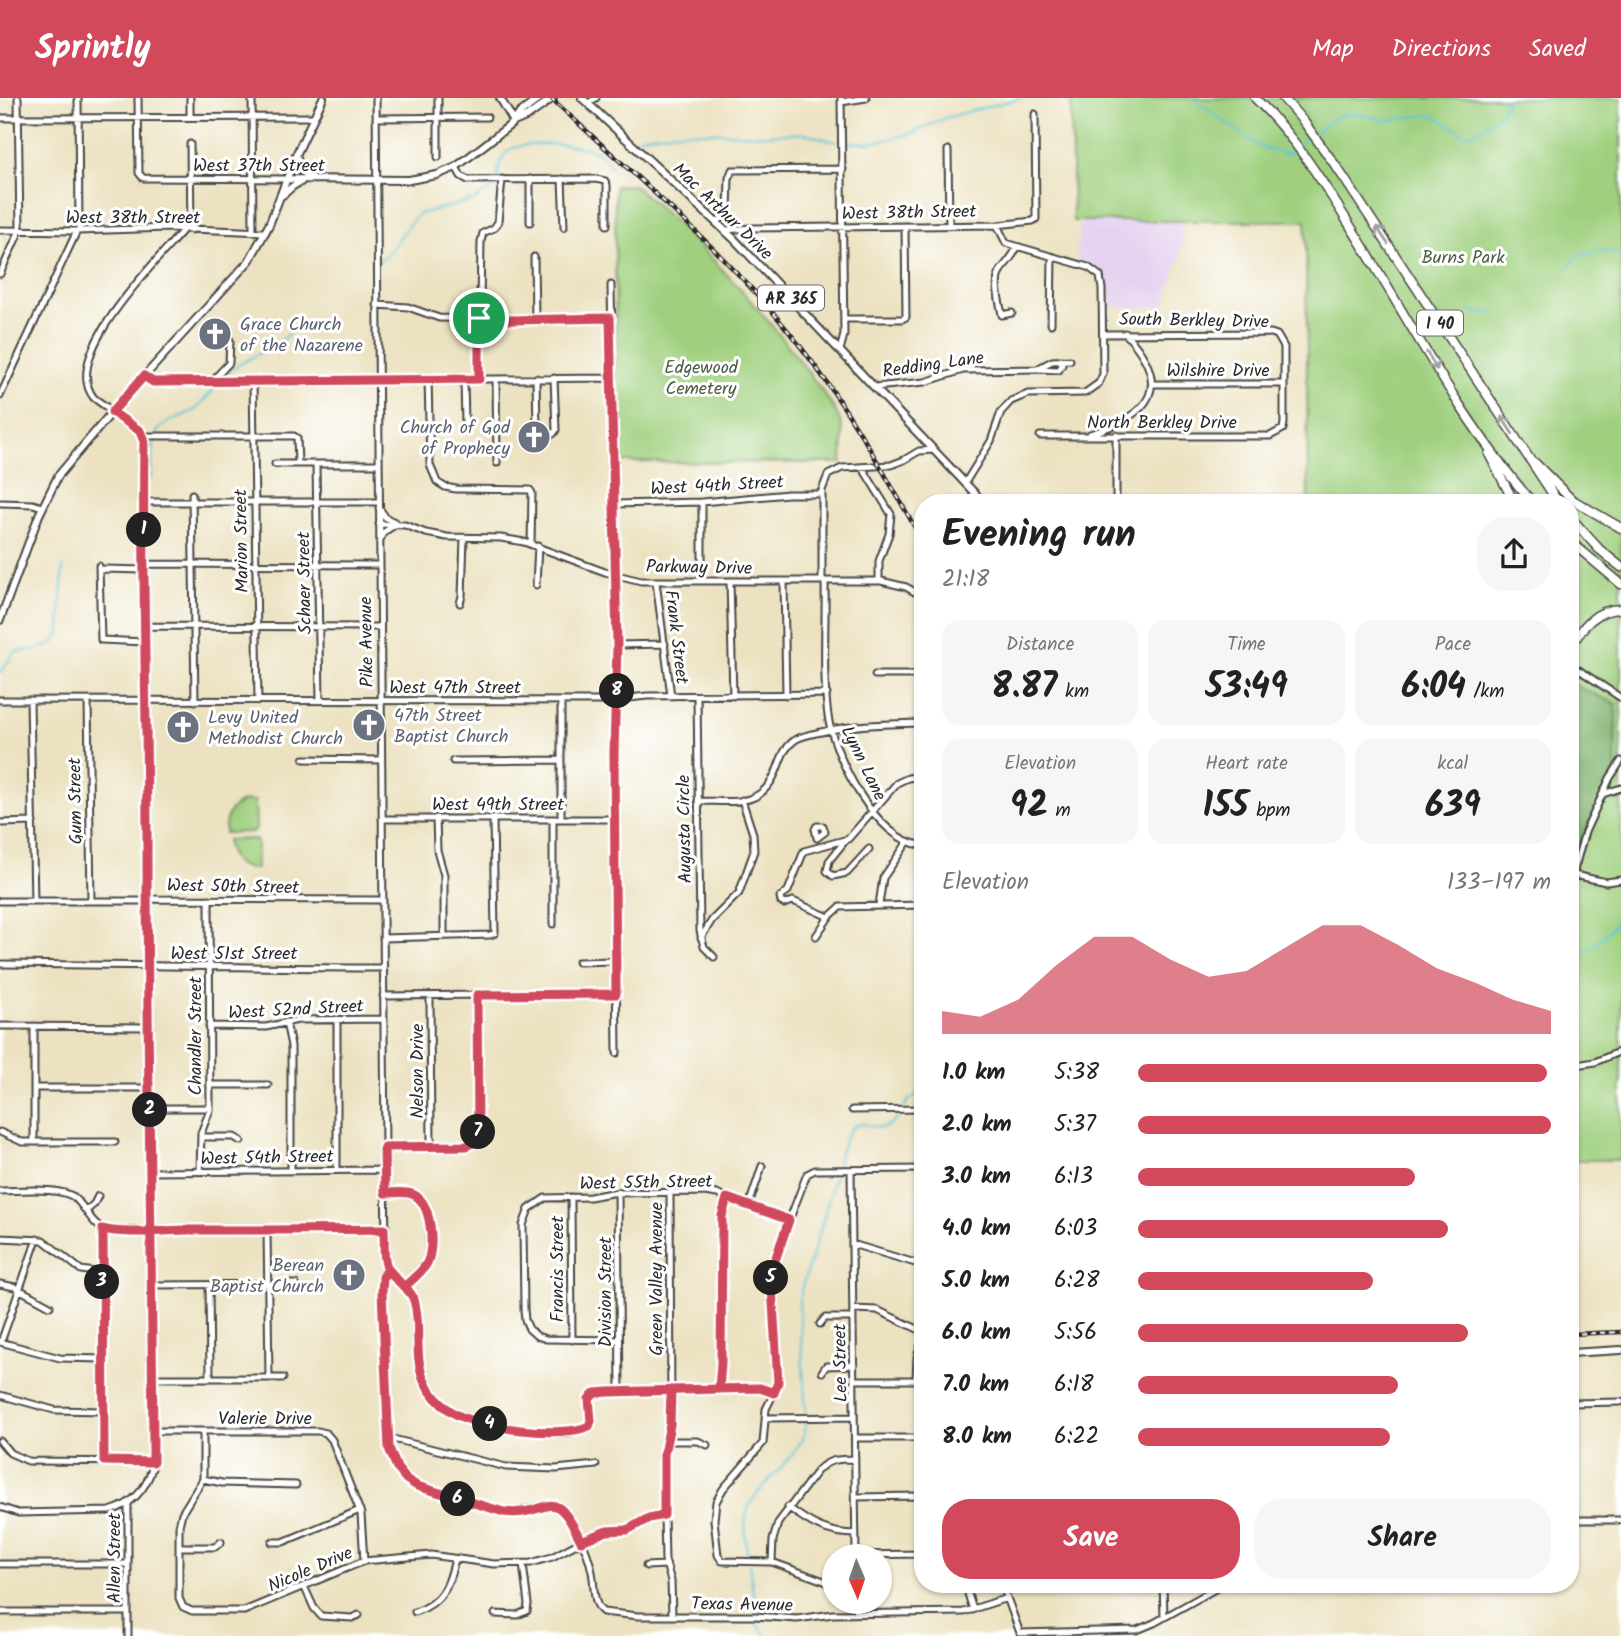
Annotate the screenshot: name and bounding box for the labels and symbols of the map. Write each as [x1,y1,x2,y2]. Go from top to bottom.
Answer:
street label: West 37th Street [193,152,326,181]
street label: Mac Arthur Drive [665,156,779,268]
street label: West 38th Street [841,198,978,229]
street label: West 38th Street [66,204,201,233]
one-way arrow [1375,226,1389,245]
park label: Burns Park [1421,244,1505,273]
road number: AR 365 [758,286,824,310]
pin [449,288,509,348]
street label: South Berkley Drive [1119,306,1269,337]
place label: Grace Church of the Nazarene [240,311,363,361]
road number: I 40 [1417,311,1463,336]
church icon: Grace Church of the Nazarene [196,315,234,353]
street label: Redding Lane [881,344,986,387]
one-way arrow [1425,350,1439,370]
park label: Edgewood Cemetery [664,354,739,404]
street label: Wilshire Drive [1166,357,1270,386]
street label: North Berkley Drive [1087,409,1237,438]
place label: Church of God of Prophecy [400,414,511,464]
one-way arrow [1500,416,1514,435]
church icon: Church of God of Prophecy [515,418,553,456]
street label: West 44th Street [650,468,785,504]
street label: Marion Street [227,488,258,593]
pin: 1 [127,512,162,548]
street label: Schaer Street [290,530,321,635]
street label: Parkway Drive [646,553,752,584]
street label: Frank Street [655,588,696,687]
street label: Pike Avenue [352,596,383,688]
street label: West 47th Street [389,674,522,703]
pin: 8 [600,674,634,708]
place label: 47th Street Baptist Church [394,702,508,752]
place label: Levy United Methodist Church [208,704,343,754]
church icon: 47th Street Baptist Church [350,706,388,744]
church icon: Levy United Methodist Church [164,708,202,746]
street label: Lynn Lane [832,721,893,806]
street label: Gum Street [61,756,92,845]
street label: Augusta Circle [670,774,701,884]
street label: West 49th Street [432,791,565,820]
street label: West 50th Street [167,872,300,903]
street label: West 51st Street [171,940,298,969]
street label: Chandler Street [182,976,211,1095]
street label: West 52nd Street [228,992,366,1029]
street label: Nelson Drive [404,1024,433,1118]
pin: 2 [132,1093,168,1128]
pin: 7 [461,1114,496,1150]
street label: West 54th Street [200,1143,335,1174]
street label: West 55th Street [579,1168,714,1199]
street label: Green Valley Avenue [643,1202,672,1356]
street label: Francis Street [544,1215,573,1322]
street label: Division Street [592,1236,621,1347]
place label: Berean Baptist Church [210,1252,324,1302]
church icon: Berean Baptist Church [330,1256,368,1294]
pin: 5 [754,1260,788,1296]
pin: 3 [84,1264,119,1300]
street label: Lee Street [826,1322,857,1403]
street label: Valerie Drive [218,1405,312,1434]
pin: 4 [472,1406,508,1442]
pin: 6 [440,1482,476,1516]
street label: Allen Street [101,1512,130,1603]
street label: Nicole Drive [264,1539,358,1601]
north arrow [822,1544,892,1614]
street label: Texas Avenue [691,1590,793,1621]

